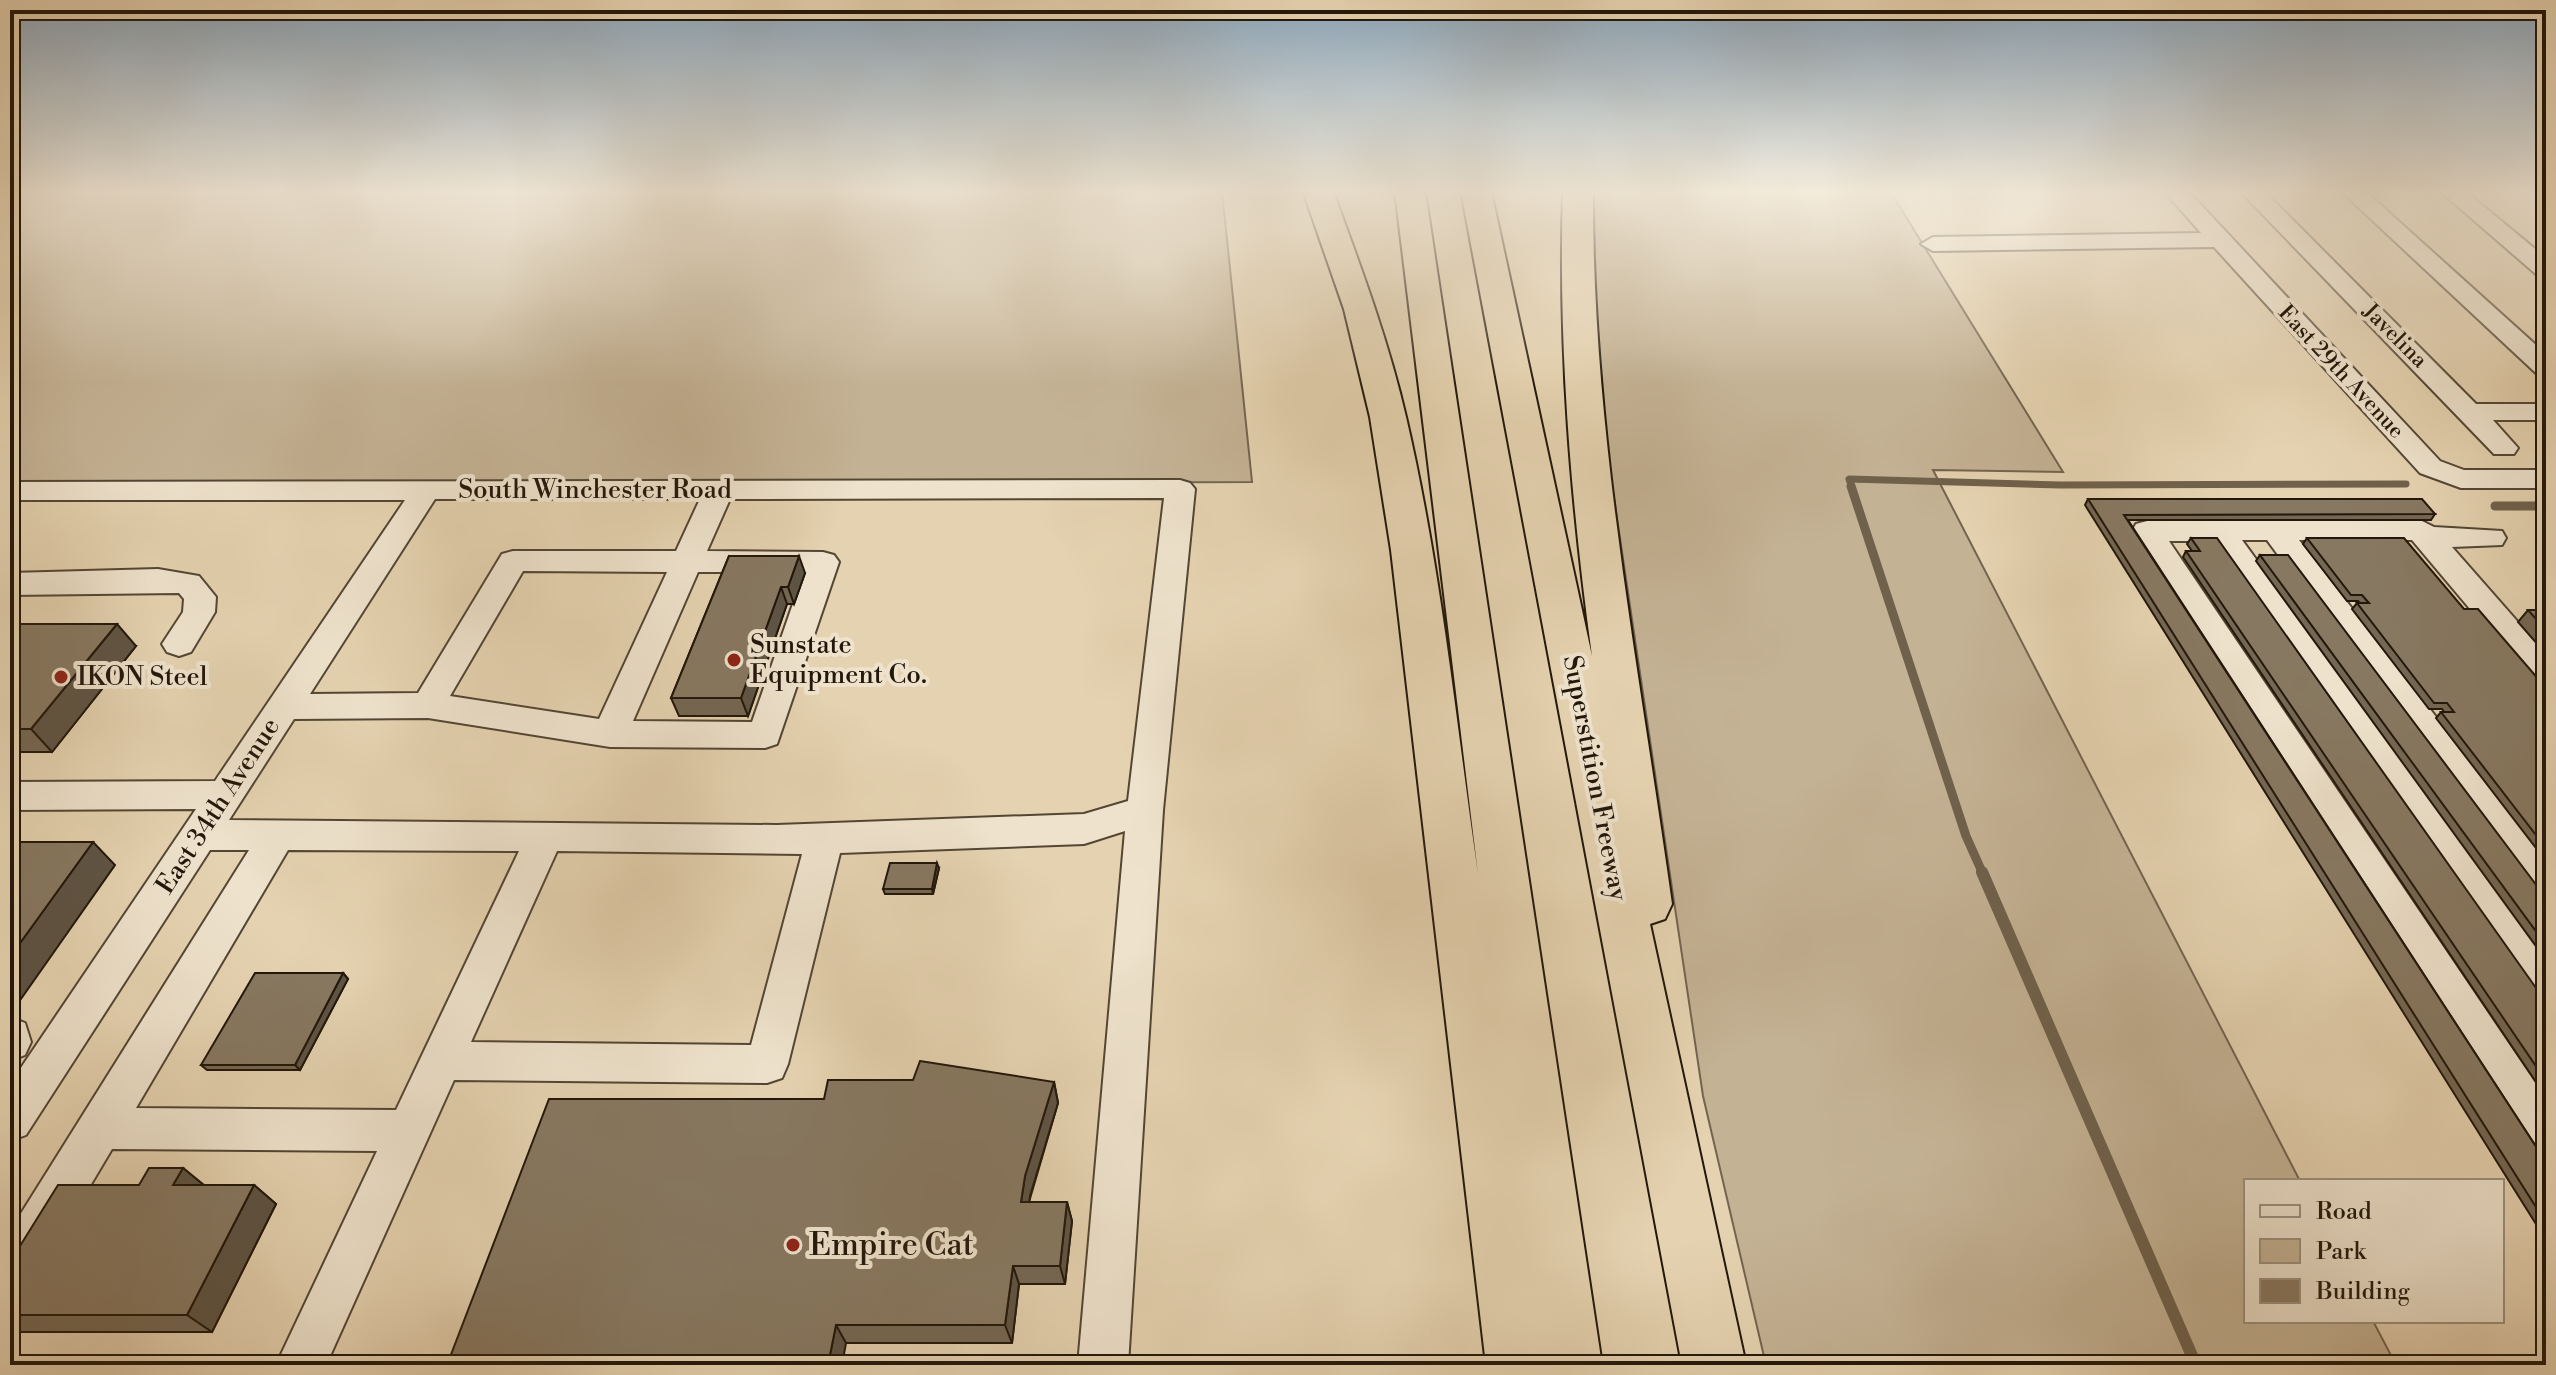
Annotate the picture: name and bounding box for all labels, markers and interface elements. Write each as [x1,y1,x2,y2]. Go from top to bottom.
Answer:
street label: Javelina [2356,297,2433,374]
street label: East 29th Avenue [2272,300,2410,444]
street label: South Winchester Road [458,474,732,506]
place label: Sunstate Equipment Co. [750,629,927,691]
marker: Sunstate Equipment Co. [725,651,743,669]
street label: Superstition Freeway [1556,653,1635,904]
place label: IKON Steel [77,661,208,693]
marker: IKON Steel [52,668,70,686]
street label: East 34th Avenue [149,712,287,900]
legend [2244,1179,2504,1323]
text: Road [2316,1197,2372,1227]
place label: Empire Cat [809,1225,974,1265]
marker: Empire Cat [784,1236,802,1254]
text: Park [2316,1237,2367,1267]
text: Building [2315,1277,2410,1307]

